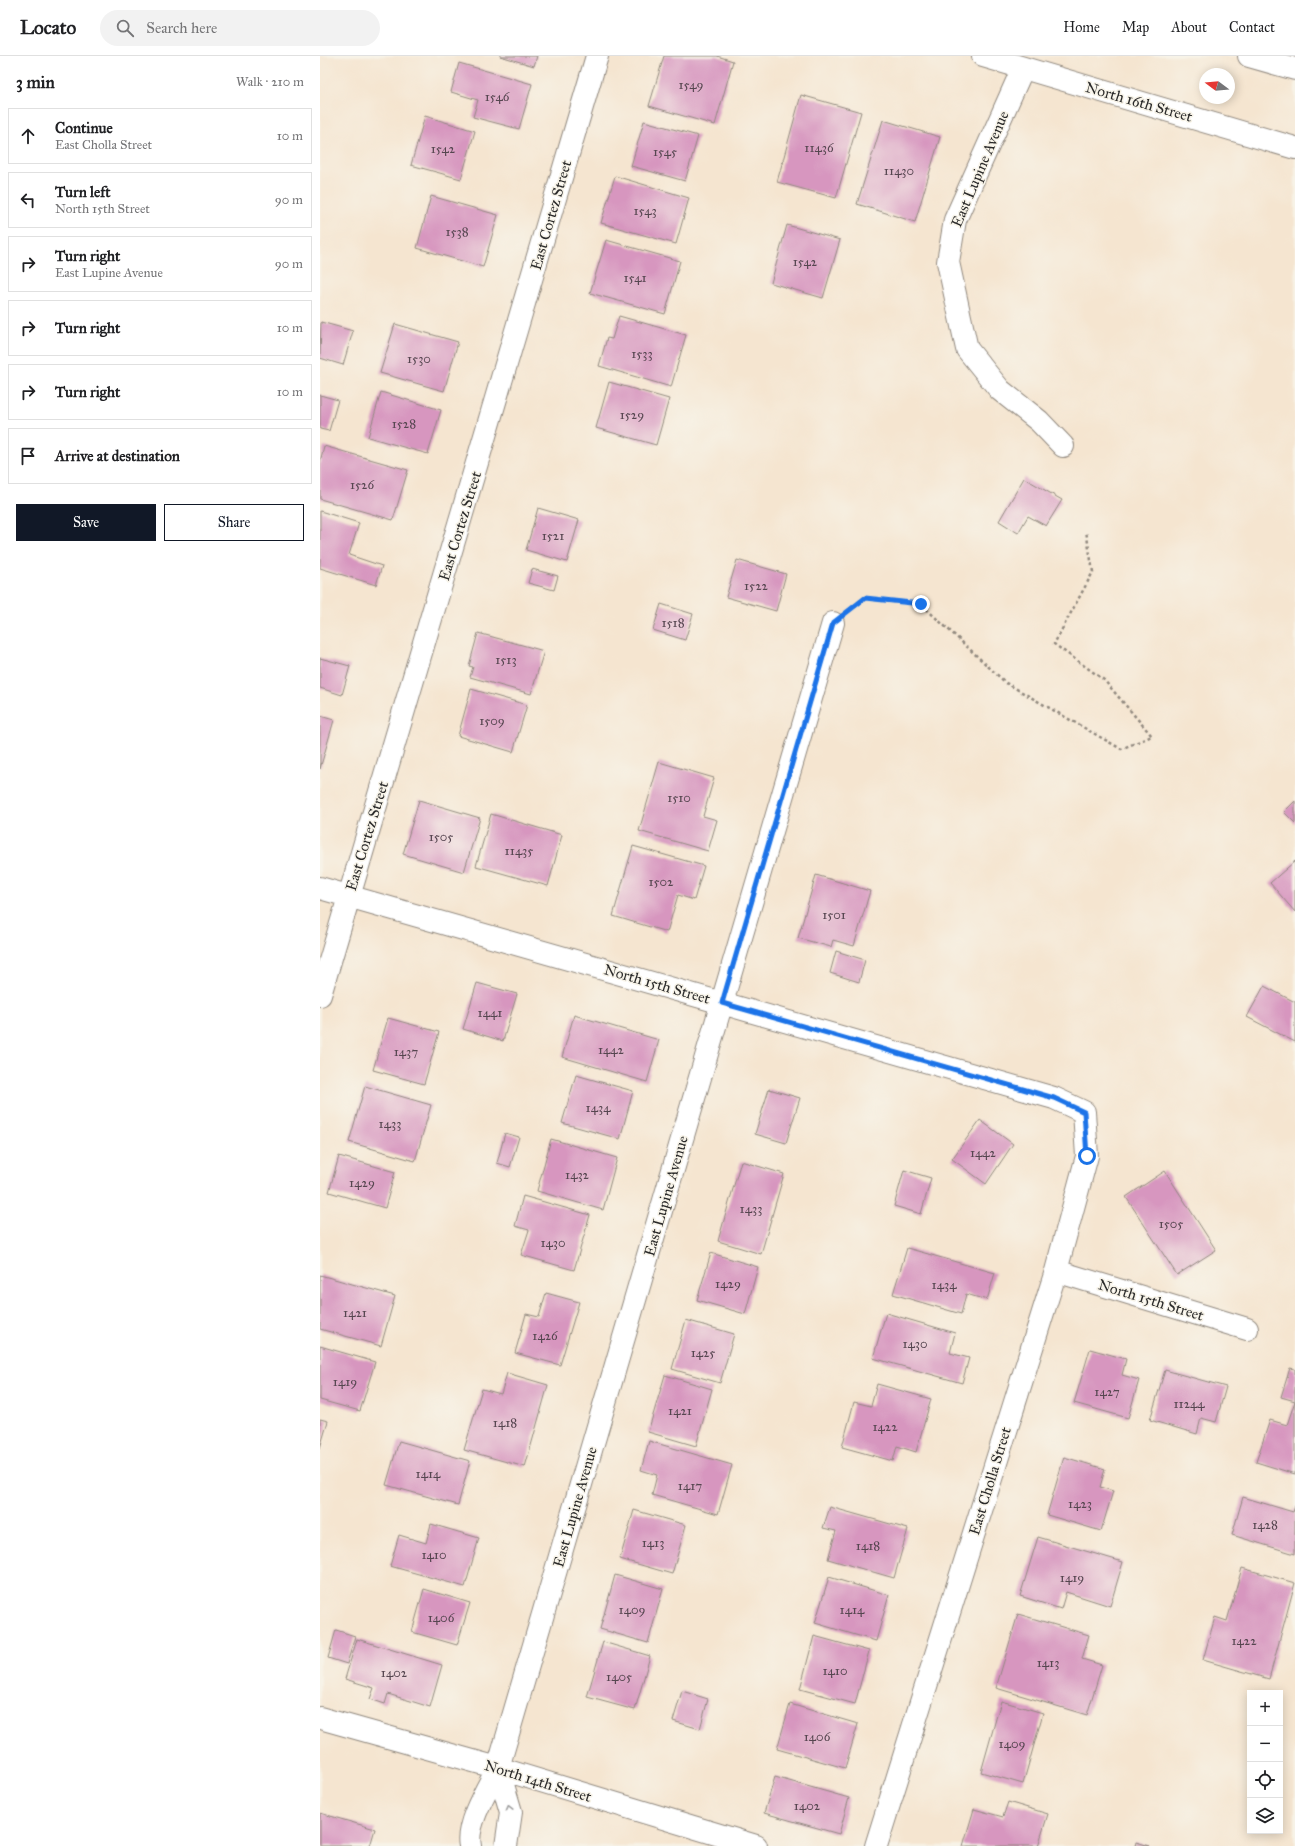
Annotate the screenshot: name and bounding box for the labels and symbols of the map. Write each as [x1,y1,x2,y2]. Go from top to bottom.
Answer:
north arrow [1199,68,1235,104]
house number: 1549 [679,77,703,93]
street label: North 16th Street [1084,78,1195,126]
house number: 1546 [485,89,510,105]
street label: East Lupine Avenue [947,108,1013,230]
house number: 11436 [804,140,834,156]
house number: 1542 [431,141,456,157]
house number: 1545 [653,144,677,160]
street label: East Cortez Street [527,157,575,272]
house number: 11430 [884,163,914,179]
house number: 1543 [633,203,657,219]
house number: 1538 [445,224,469,240]
house number: 1542 [793,254,818,270]
house number: 1541 [623,270,647,286]
house number: 1533 [631,346,653,362]
house number: 1530 [407,351,431,367]
house number: 1529 [620,407,644,423]
house number: 1528 [392,416,416,432]
street label: East Cortez Street [435,468,485,583]
house number: 1526 [350,477,374,493]
house number: 1521 [542,528,564,544]
house number: 1522 [744,578,769,594]
route end [912,595,930,613]
house number: 1518 [661,615,685,631]
house number: 1513 [495,652,517,668]
house number: 1509 [479,713,505,729]
street label: East Cortez Street [342,778,392,893]
house number: 1510 [667,790,691,806]
house number: 1505 [429,829,453,845]
house number: 11435 [505,843,533,859]
house number: 1502 [648,874,674,890]
house number: 1501 [822,907,846,923]
street label: North 15th Street [602,960,713,1008]
house number: 1441 [478,1005,502,1021]
house number: 1442 [598,1042,625,1058]
house number: 1437 [394,1044,418,1060]
house number: 1434 [586,1100,611,1116]
house number: 1433 [379,1116,401,1132]
street label: East Lupine Avenue [640,1134,692,1258]
house number: 1442 [970,1145,997,1161]
route start [1078,1147,1096,1165]
house number: 1432 [565,1167,590,1183]
house number: 1429 [349,1175,375,1191]
house number: 1433 [740,1201,762,1217]
house number: 1505 [1159,1216,1183,1232]
house number: 1430 [540,1235,566,1251]
street label: North 15th Street [1096,1275,1207,1325]
house number: 1429 [715,1276,741,1292]
house number: 1434 [932,1277,957,1293]
house number: 1421 [343,1305,367,1321]
house number: 1426 [532,1328,558,1344]
house number: 1430 [902,1336,928,1352]
house number: 1425 [691,1345,715,1361]
house number: 1419 [333,1374,357,1390]
house number: 1427 [1094,1384,1120,1400]
house number: 11244 [1173,1396,1205,1412]
house number: 1421 [668,1403,692,1419]
house number: 1418 [493,1415,517,1431]
house number: 1422 [872,1419,898,1435]
street label: East Cholla Street [965,1424,1015,1537]
street label: East Lupine Avenue [549,1445,601,1569]
house number: 1414 [416,1466,441,1482]
house number: 1417 [678,1478,702,1494]
house number: 1423 [1068,1496,1092,1512]
house number: 1428 [1252,1517,1278,1533]
house number: 1413 [642,1535,664,1551]
house number: 1418 [856,1538,880,1554]
house number: 1410 [421,1547,447,1563]
house number: 1419 [1060,1570,1084,1586]
house number: 1409 [619,1602,645,1618]
house number: 1414 [840,1602,865,1618]
house number: 1406 [428,1610,455,1626]
house number: 1422 [1231,1633,1257,1649]
house number: 1413 [1037,1655,1059,1671]
house number: 1410 [822,1663,848,1679]
house number: 1402 [381,1665,408,1681]
house number: 1405 [606,1669,632,1685]
house number: 1406 [804,1729,831,1745]
house number: 1409 [999,1736,1025,1752]
street label: North 14th Street [482,1756,594,1806]
house number: 1402 [794,1798,821,1814]
one-way arrow [506,1804,514,1811]

